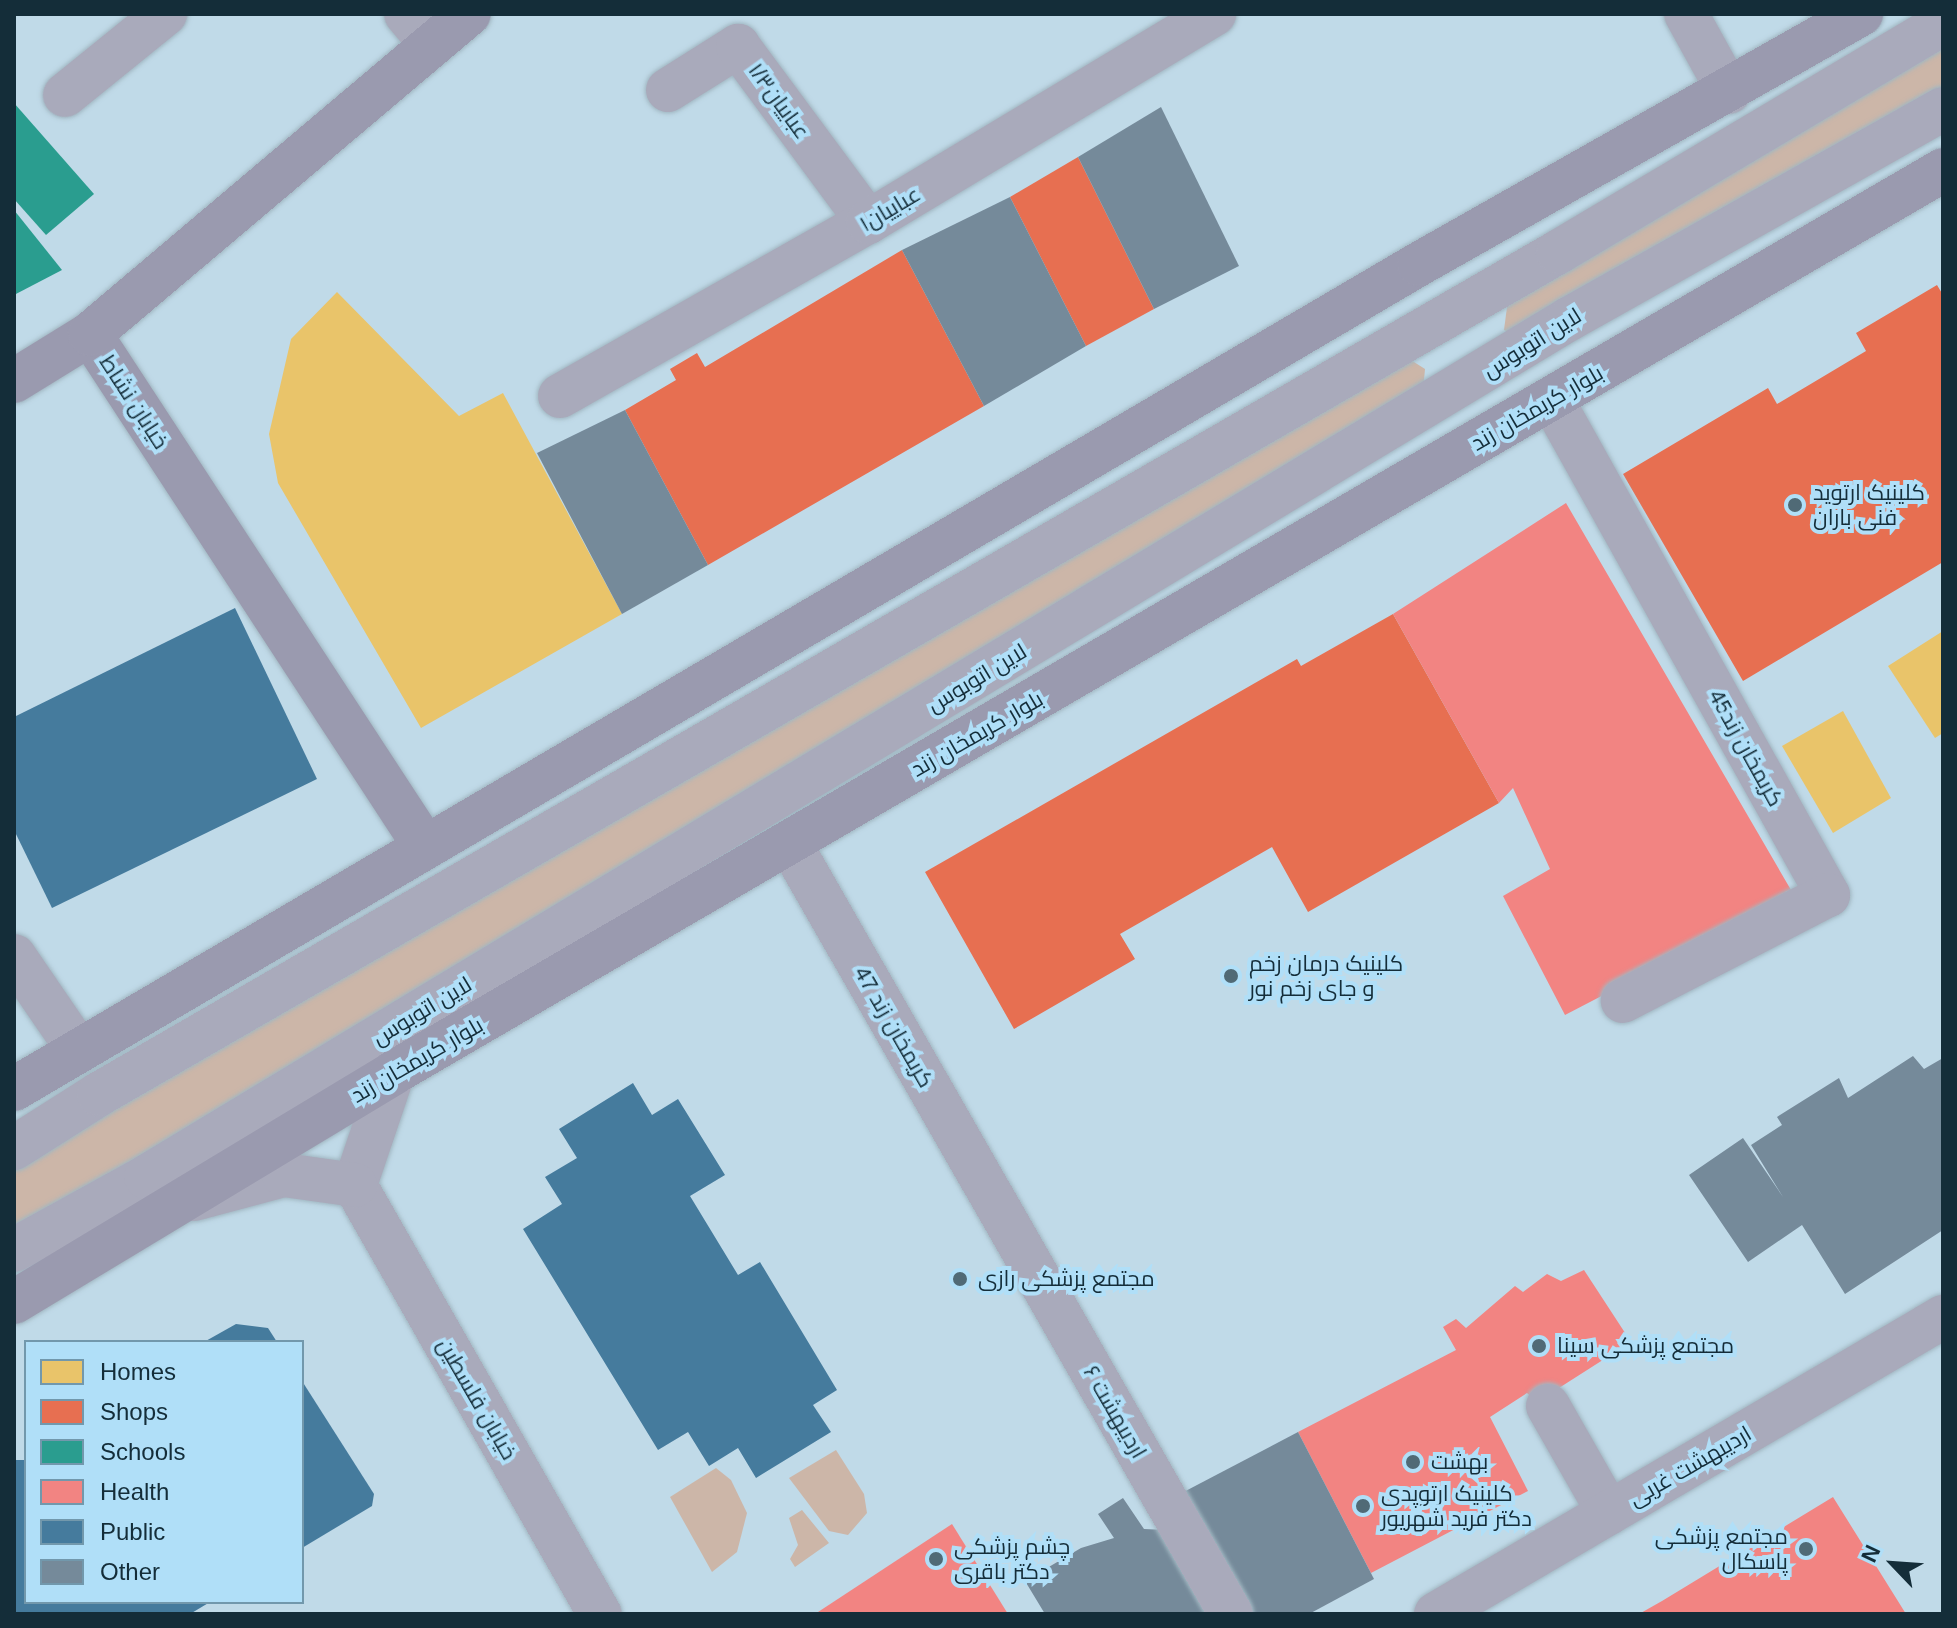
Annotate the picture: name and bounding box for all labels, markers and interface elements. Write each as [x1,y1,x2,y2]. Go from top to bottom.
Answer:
street label: عباییان۱/۳ [743,58,815,144]
street label: عباییان۱ [855,181,925,237]
street label: لاین اتوبوس [1478,302,1586,384]
street label: خیابان نشاط [94,350,174,454]
street label: بلوار کریمخان زند [1466,360,1608,456]
place label: کلینیک ارتوپد فنی باران [1813,479,1925,530]
marker: کلینیک ارتوپد فنی باران [1784,494,1806,516]
street label: لاین اتوبوس [923,638,1031,718]
street label: کریمخان زند45 [1703,685,1789,811]
street label: بلوار کریمخان زند [906,686,1048,782]
place label: کلینیک درمان زخم و جای زخم نور [1249,950,1403,1002]
street label: 47 کریمخان زند [849,962,939,1092]
marker: کلینیک درمان زخم و جای زخم نور [1220,965,1242,987]
street label: لاین اتوبوس [368,971,476,1051]
street label: بلوار کریمخان زند [346,1012,488,1108]
place label: مجتمع پزشکی رازی [978,1266,1155,1292]
marker: مجتمع پزشکی رازی [949,1268,971,1290]
place label: مجتمع پزشکی سینا [1557,1333,1734,1359]
street label: خیابان فلسطین [432,1334,522,1464]
marker: مجتمع پزشکی سینا [1528,1335,1550,1357]
legend [24,1340,304,1604]
text: Homes [100,1358,176,1385]
street label: ۶ اردیبهشت [1078,1361,1152,1463]
text: Shops [100,1398,168,1425]
street label: اردیبهشت غربی [1624,1420,1756,1512]
text: Schools [100,1438,185,1465]
place label: بهشت [1431,1449,1488,1475]
marker: بهشت [1402,1451,1424,1473]
text: Health [100,1478,169,1505]
place label: کلینیک ارتوپدی دکتر فرید شهریور [1381,1480,1532,1532]
marker: کلینیک ارتوپدی دکتر فرید شهریور [1352,1495,1374,1517]
text: Public [100,1518,165,1545]
place label: مجتمع پزشکی پاسکال [1655,1523,1788,1574]
north arrow [1853,1524,1933,1604]
place label: چشم پزشکی دکتر باقری [954,1533,1070,1584]
marker: مجتمع پزشکی پاسکال [1795,1538,1817,1560]
text: N [1856,1541,1885,1566]
marker: چشم پزشکی دکتر باقری [925,1548,947,1570]
text: Other [100,1558,160,1585]

